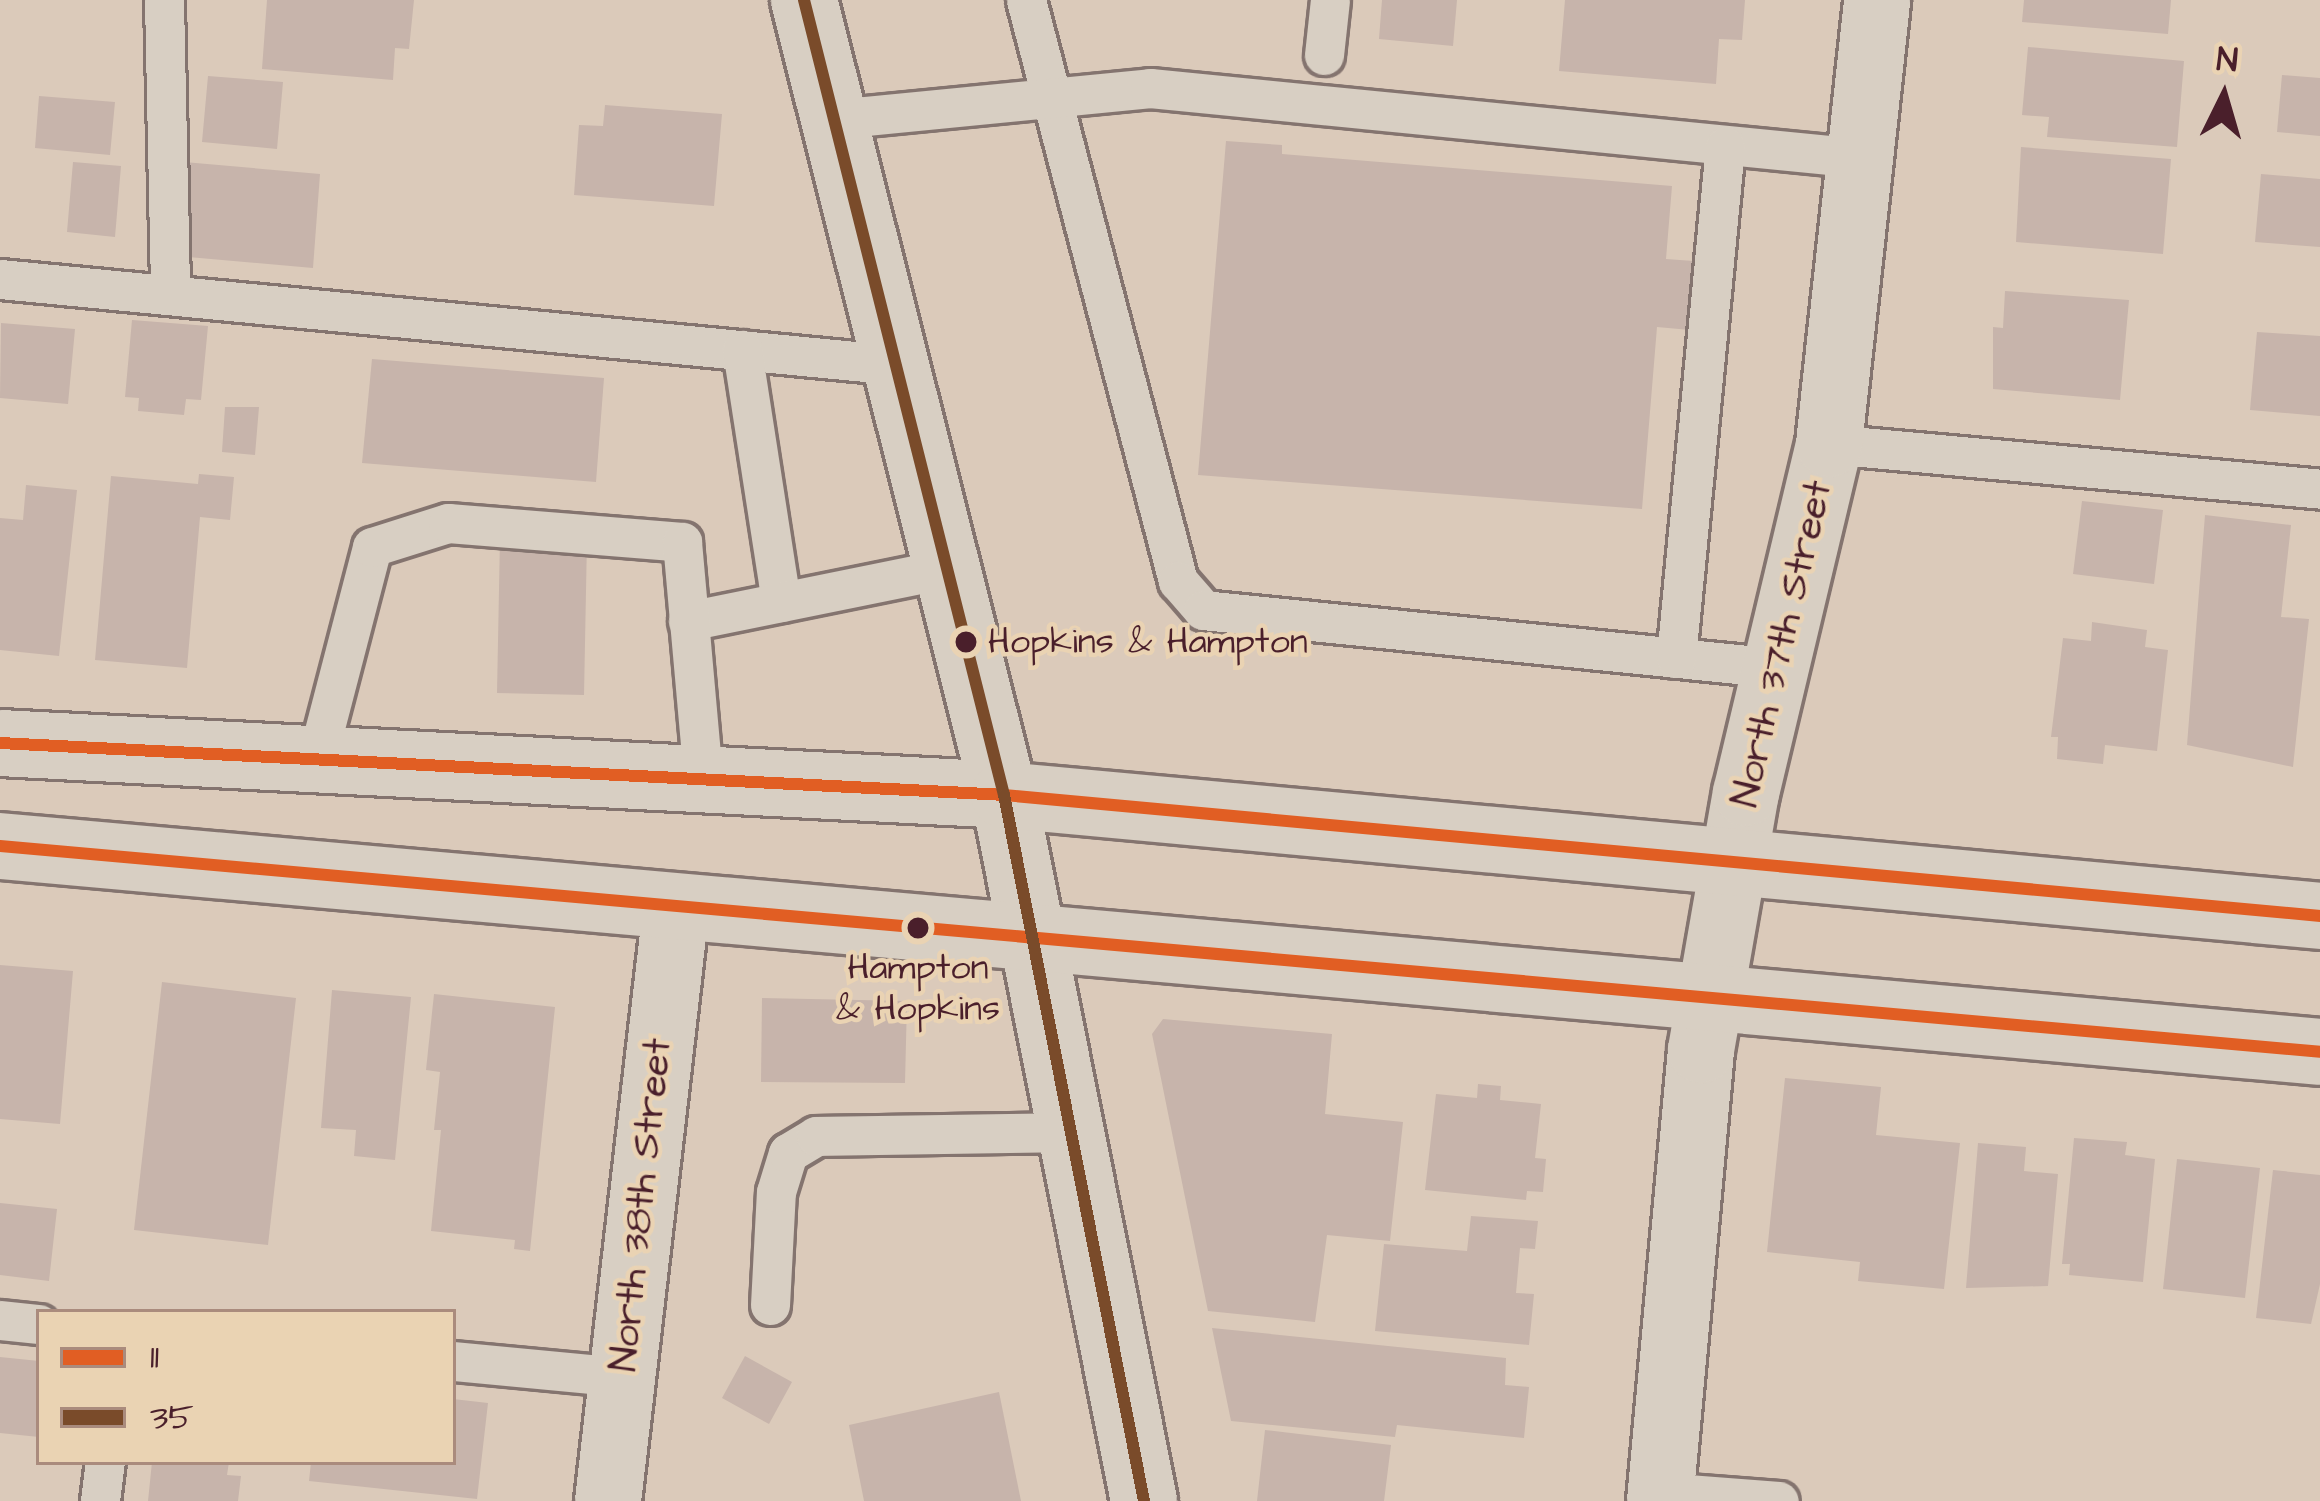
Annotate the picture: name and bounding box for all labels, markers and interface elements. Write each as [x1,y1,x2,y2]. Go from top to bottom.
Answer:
north arrow [2164,36,2284,156]
text: N [2215,36,2239,84]
street label: North 37th Street [1723,476,1843,812]
place label: Hopkins & Hampton [988,620,1308,664]
marker: Hopkins & Hampton [955,631,977,653]
marker: Hampton & Hopkins [907,917,929,939]
place label: Hampton & Hopkins [836,945,1000,1030]
street label: North 38th Street [601,1036,683,1374]
legend [36,1309,456,1465]
text: 11 [150,1332,159,1383]
text: 35 [150,1392,194,1443]

